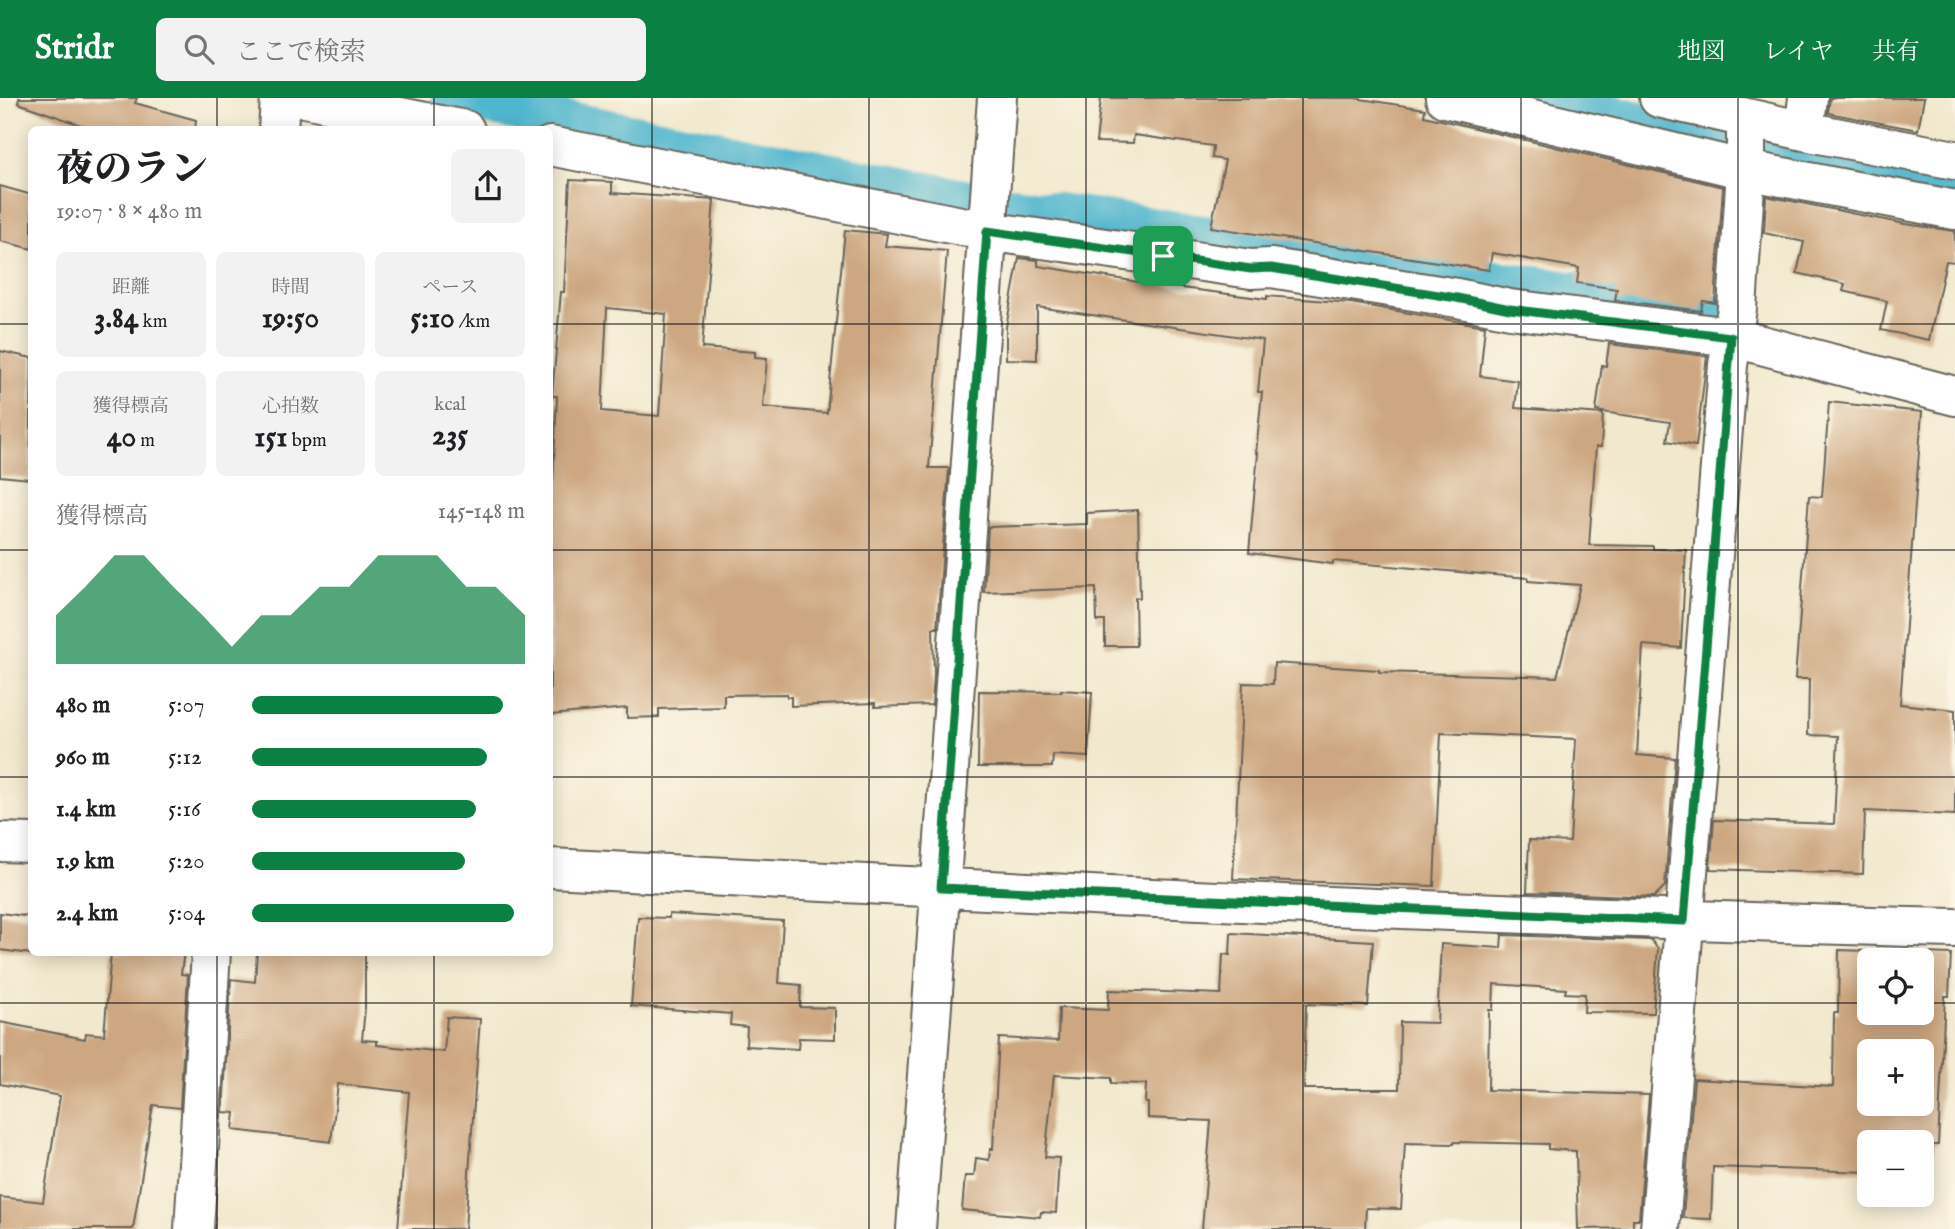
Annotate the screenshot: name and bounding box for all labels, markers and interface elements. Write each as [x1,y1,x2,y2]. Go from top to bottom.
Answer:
search box [156,18,646,81]
text: Stridr [35,28,114,70]
icon: search [180,30,218,68]
text: ここで検索 [236,36,366,69]
text: 地図 [1677,37,1725,68]
text: レイヤ [1763,37,1834,68]
text: 共有 [1872,37,1920,68]
text: 夜のラン [56,147,208,195]
button: share [451,149,525,223]
text: 19:07 · 8 × 480 m [56,197,202,226]
pin [1133,226,1193,286]
icon: arrive [1144,237,1182,275]
text: 距離 [112,276,150,300]
text: 時間 [271,276,310,300]
text: ペース [422,276,478,300]
text: 3.84 [94,300,138,338]
text: 19:50 [262,300,319,338]
text: 5:10 [410,300,455,338]
text: km [138,310,167,334]
text: /km [455,310,490,334]
text: kcal [434,393,466,417]
text: 獲得標高 [93,395,169,419]
text: 心拍数 [262,395,319,419]
text: 235 [432,417,468,455]
text: 40 [107,419,136,457]
text: 151 [254,419,287,457]
text: m [136,429,155,453]
text: bpm [287,429,327,453]
text: 145–148 m [438,497,525,526]
text: 獲得標高 [56,502,148,531]
text: 480 m [56,691,110,720]
text: 5:07 [168,691,204,720]
text: 960 m [56,743,110,772]
text: 5:12 [168,743,202,772]
text: 1.4 km [56,795,116,824]
text: 5:16 [168,795,201,824]
text: 1.9 km [56,847,115,876]
text: 5:20 [168,847,205,876]
text: 2.4 km [56,899,118,928]
text: 5:04 [168,899,205,928]
map controls [1857,948,1934,1207]
button: locate [1857,948,1934,1025]
button: + [1857,1039,1934,1116]
button: − [1857,1130,1934,1207]

